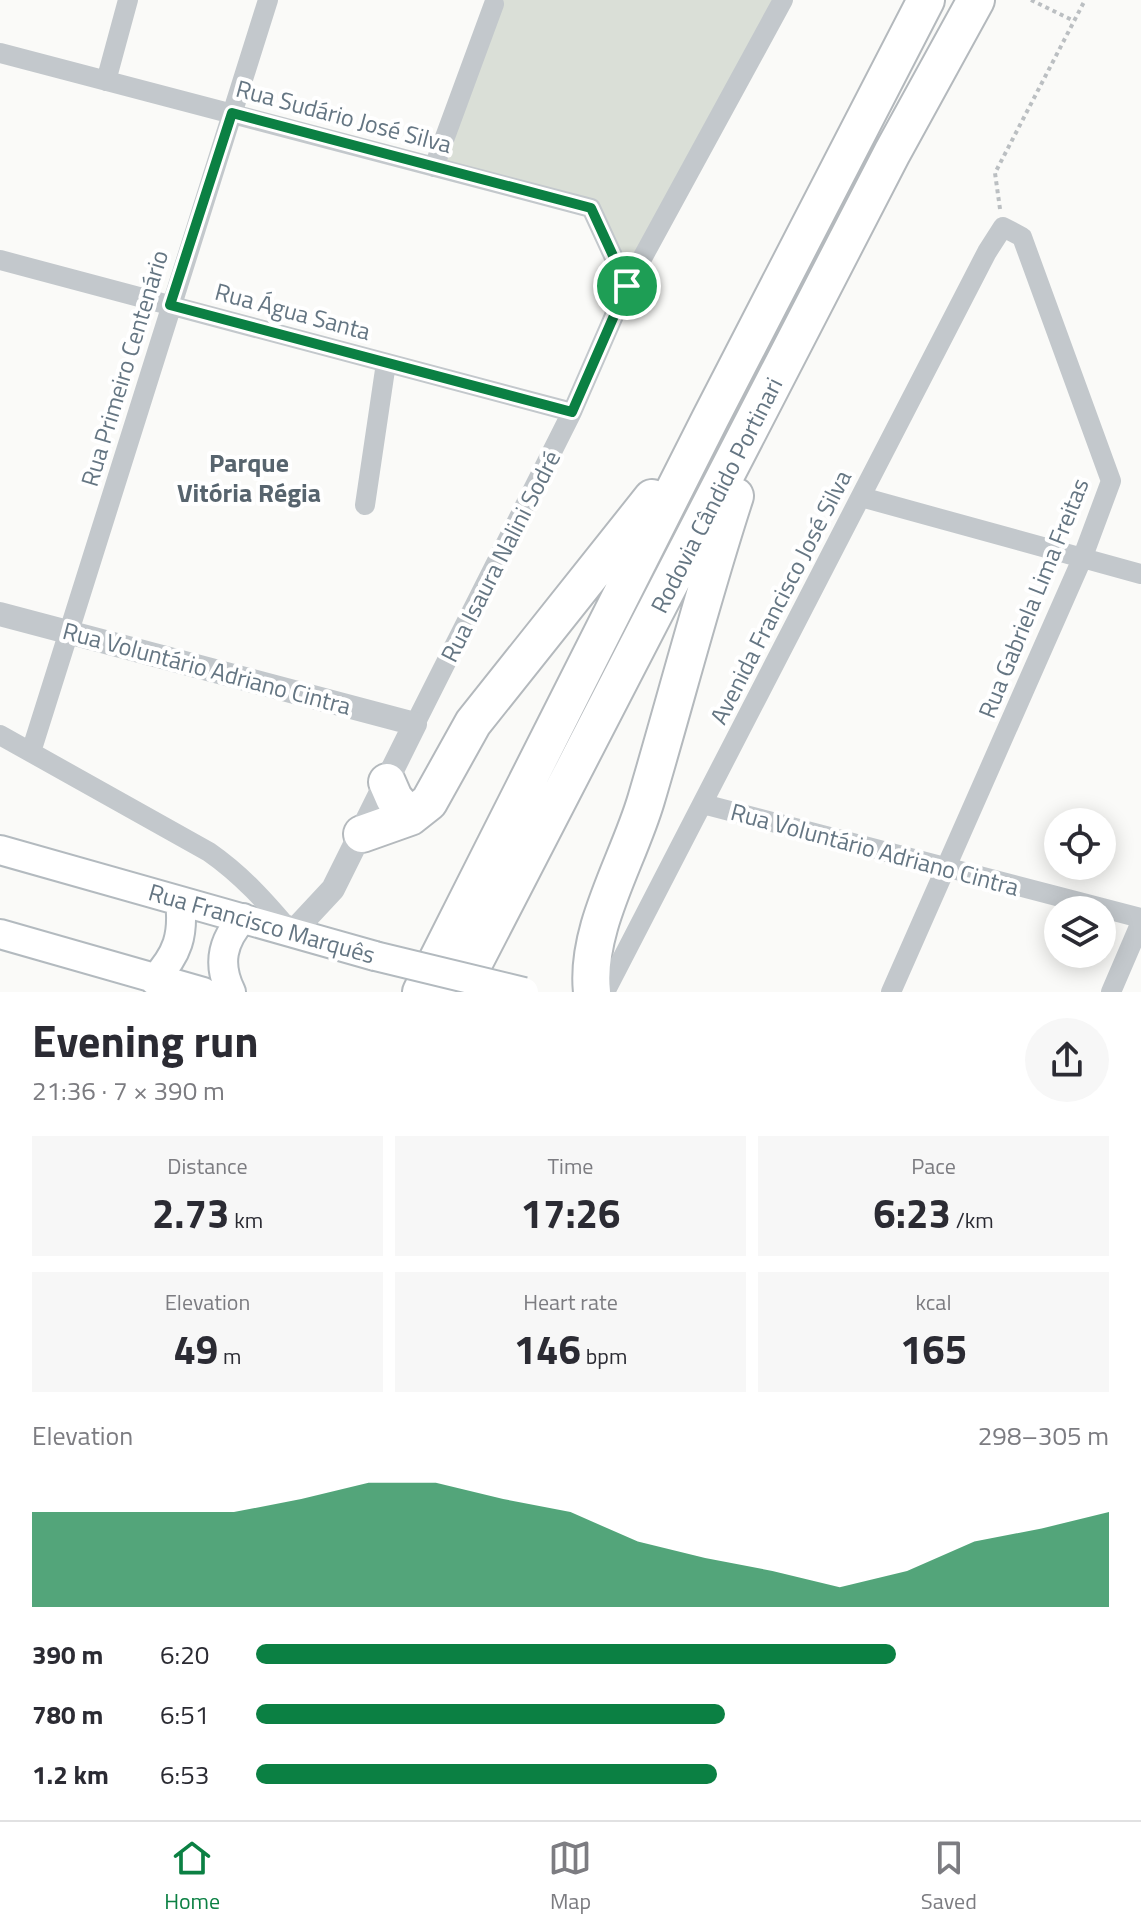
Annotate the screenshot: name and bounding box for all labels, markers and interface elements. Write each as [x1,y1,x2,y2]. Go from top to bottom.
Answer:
street label: Rua Sudário José Silva [232,70,456,162]
street label: Rua Primeiro Centenário [71,245,177,491]
pin [593,252,661,320]
icon: arrive [605,264,649,308]
street label: Rua Água Santa [211,273,375,349]
street label: Rodovia Cândido Portinari [641,371,791,619]
district label: Parque Vitória Régia [177,443,321,512]
street label: Rua Isaura Nalini Sodré [431,444,569,668]
street label: Avenida Francisco José Silva [700,464,860,730]
street label: Rua Gabriela Lima Freitas [968,473,1098,723]
street label: Rua Voluntário Adriano Cintra [59,612,355,724]
street label: Rua Voluntário Adriano Cintra [727,793,1023,905]
map controls [1044,808,1116,968]
button: locate [1044,808,1116,880]
street label: Rua Francisco Marquês [145,873,379,973]
button: layers [1044,896,1116,968]
text: Evening run [32,1007,259,1074]
button: share [1025,1018,1109,1102]
text: 21:36 · 7 × 390 m [32,1071,225,1110]
text: Distance [167,1149,248,1183]
text: Time [548,1149,593,1183]
text: Pace [911,1149,956,1183]
text: 2.73 [152,1183,229,1244]
text: 17:26 [521,1183,620,1244]
text: 6:23 [873,1183,951,1244]
text: km [229,1203,263,1237]
text: /km [951,1203,994,1237]
text: Elevation [165,1285,250,1319]
text: Heart rate [523,1285,618,1319]
text: kcal [916,1285,951,1319]
text: 49 [173,1319,218,1380]
text: 146 [514,1319,581,1380]
text: 165 [900,1319,967,1380]
text: m [218,1339,242,1373]
text: bpm [581,1339,627,1373]
text: Elevation [32,1416,133,1455]
text: 298–305 m [978,1416,1109,1455]
text: 390 m [32,1635,103,1674]
text: 6:20 [160,1635,209,1674]
text: 780 m [32,1695,103,1734]
text: 6:51 [160,1695,209,1734]
text: 1.2 km [32,1755,109,1794]
text: 6:53 [160,1755,209,1794]
tab: Home [164,1836,220,1918]
tab: Map [548,1836,592,1918]
tab: Saved [921,1836,977,1918]

